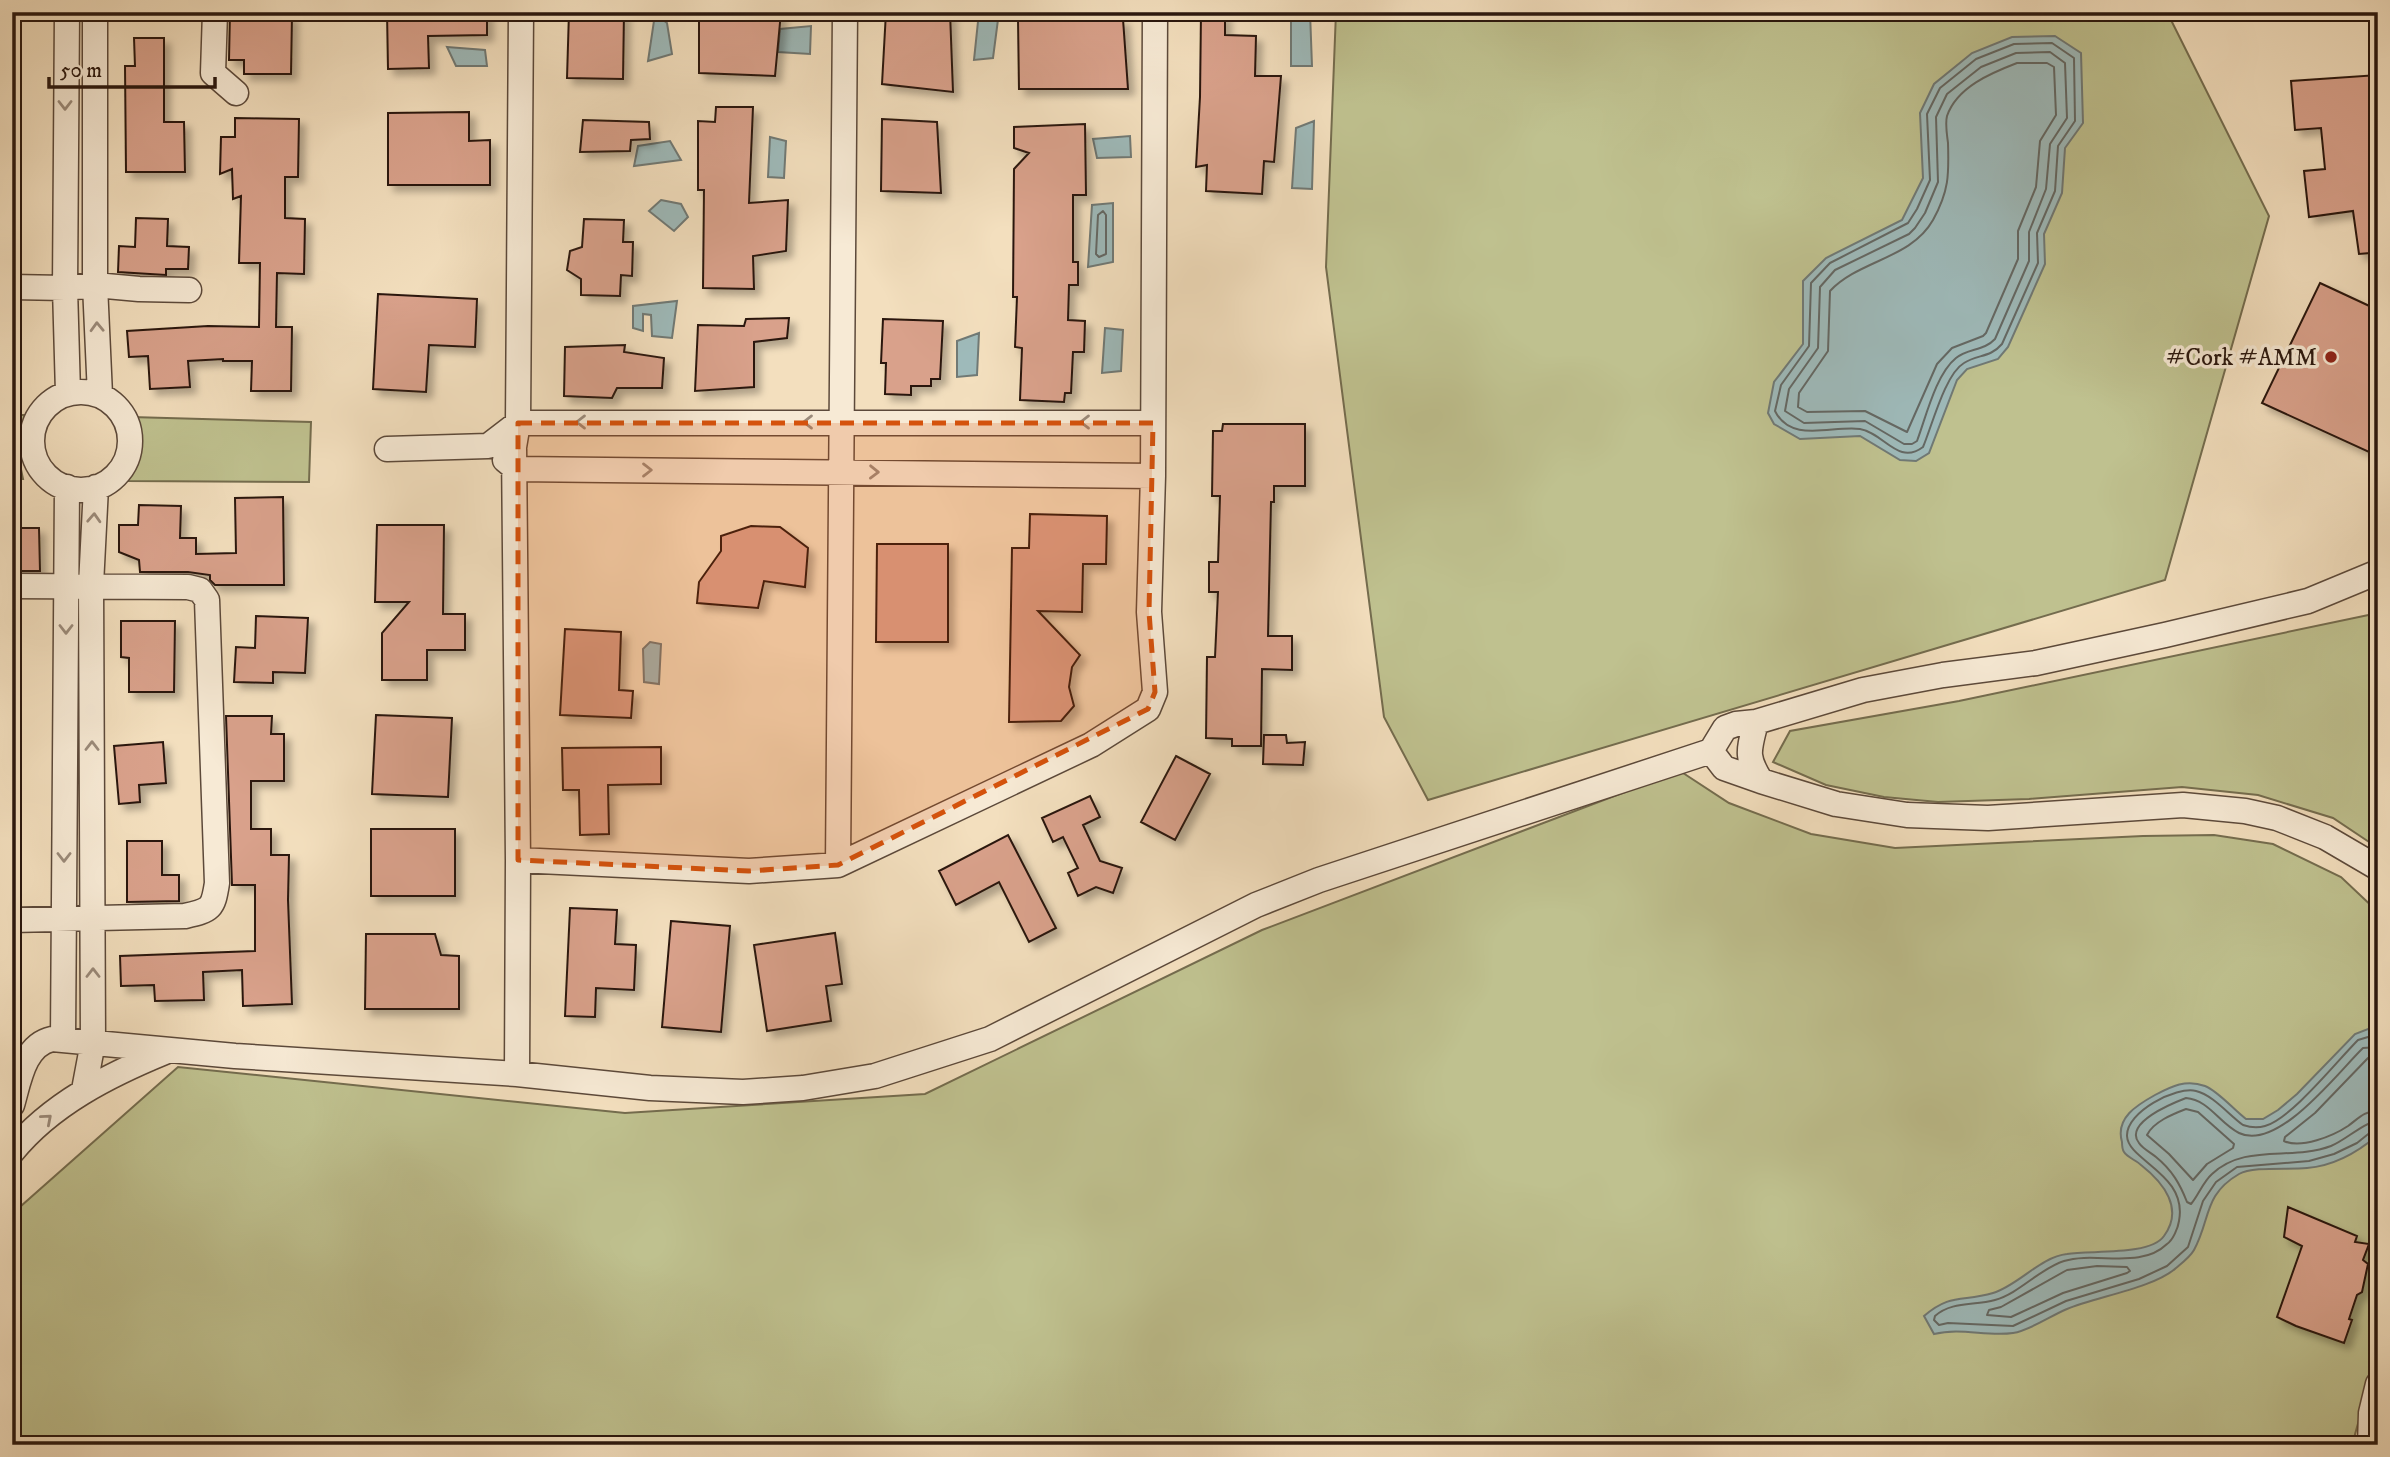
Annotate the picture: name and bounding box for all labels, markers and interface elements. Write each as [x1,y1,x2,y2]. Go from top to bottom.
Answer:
scale bar [49,46,215,90]
text: 50 m [60,58,102,84]
one-way arrow [57,100,73,111]
one-way arrow [89,321,104,332]
place label: #Cork #AMM [2166,343,2317,373]
marker: #Cork #AMM [2323,349,2339,365]
one-way arrow [575,414,586,430]
one-way arrow [803,414,813,430]
one-way arrow [1079,415,1090,430]
one-way arrow [642,462,652,478]
one-way arrow [869,464,880,480]
one-way arrow [87,513,102,524]
one-way arrow [58,624,74,635]
one-way arrow [84,740,100,751]
one-way arrow [56,852,72,862]
one-way arrow [85,968,101,978]
one-way arrow [38,1115,51,1127]

